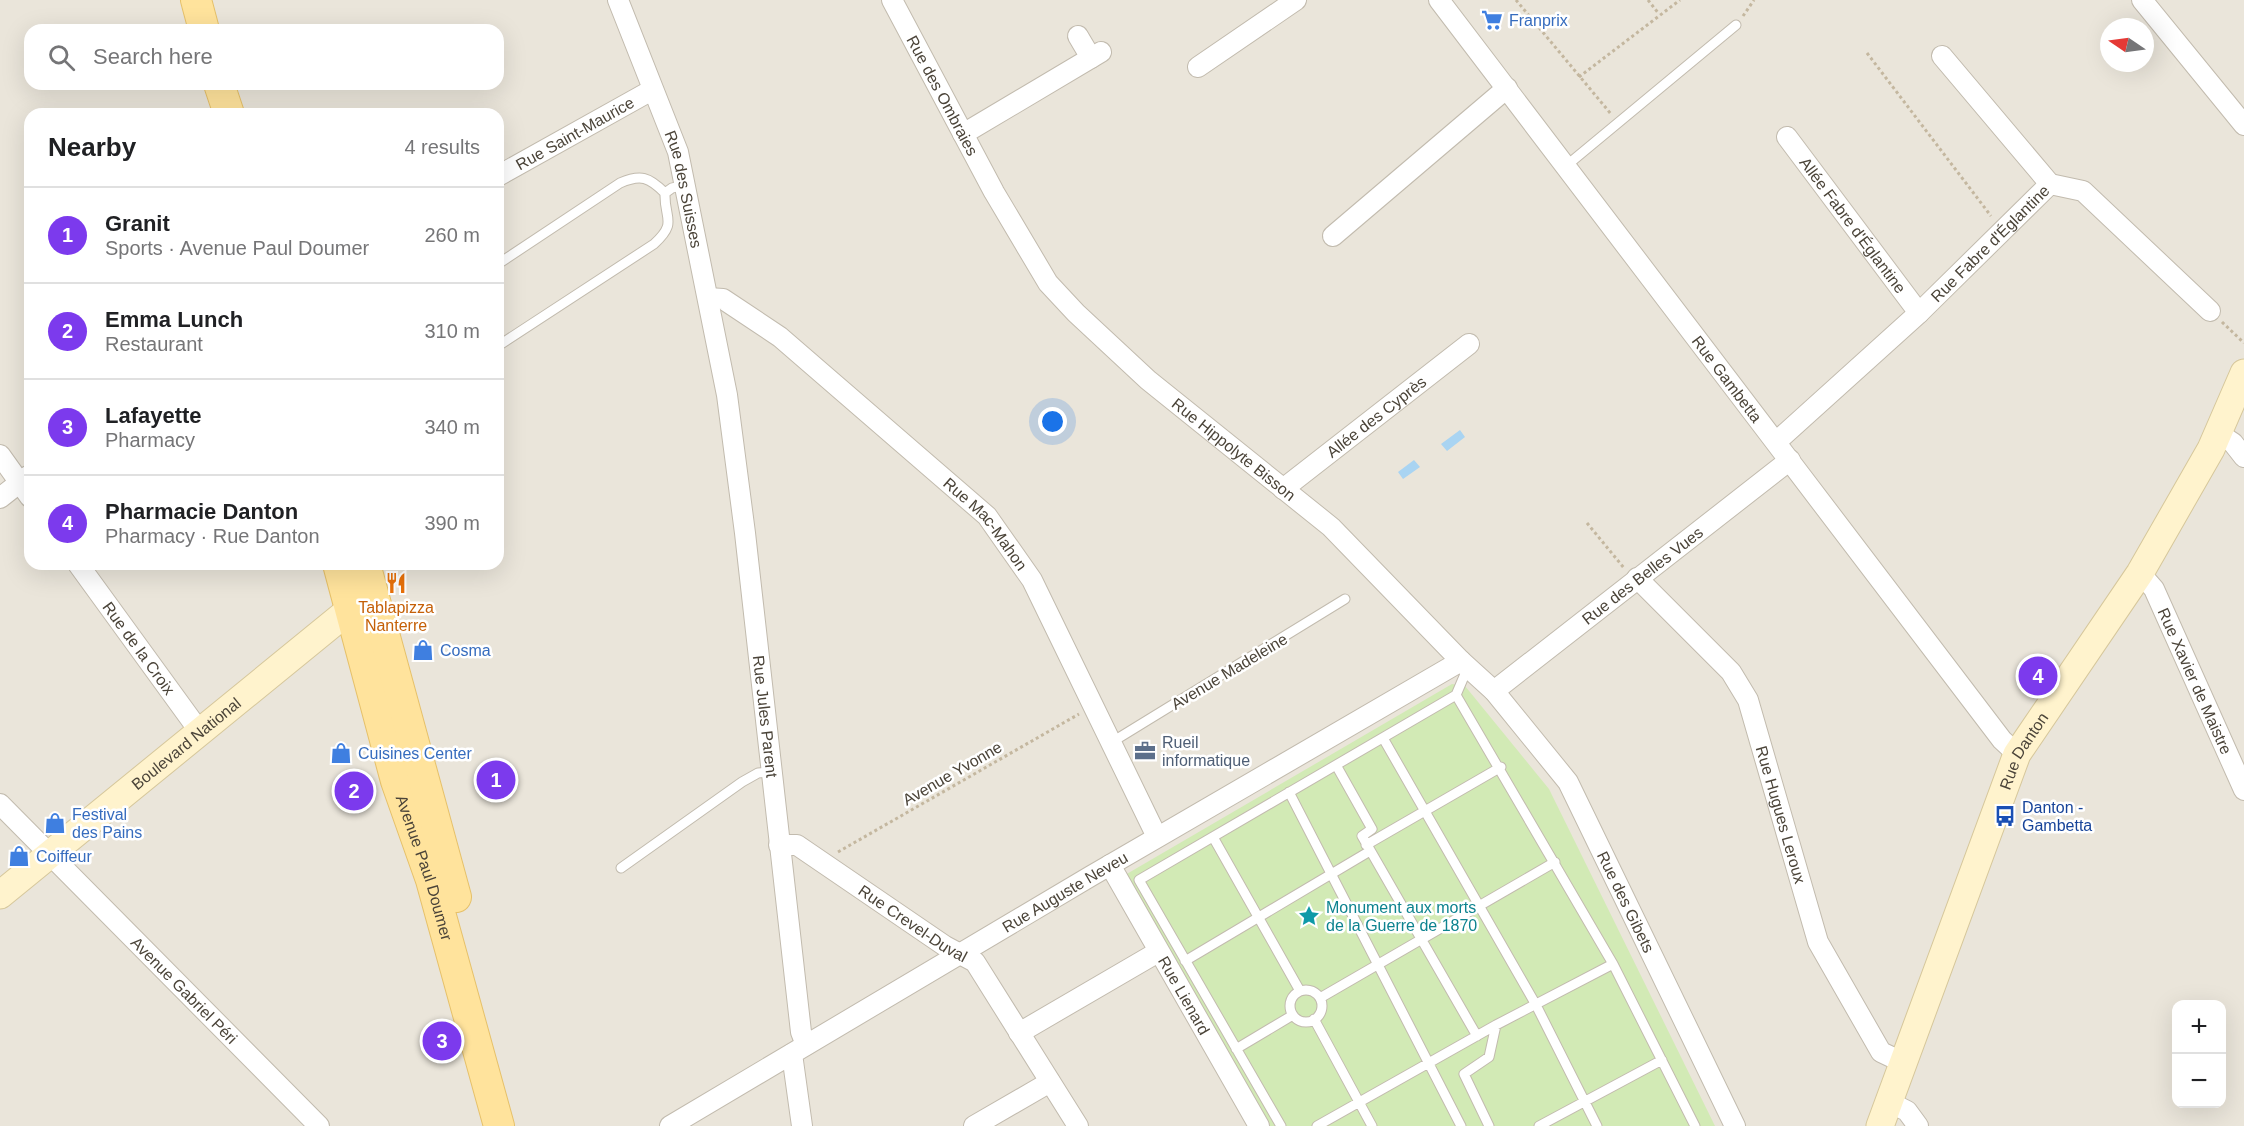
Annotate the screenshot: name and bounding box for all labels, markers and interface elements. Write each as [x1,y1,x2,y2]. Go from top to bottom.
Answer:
supermarket icon: Franprix [1480,8,1504,32]
place label: Franprix [1509,12,1568,29]
north arrow [2100,18,2154,72]
search box [24,24,504,90]
street label: Rue des Ombraies [903,33,981,159]
icon: search [45,41,78,74]
text: Search here [93,44,213,69]
street label: Rue Saint-Maurice [513,94,637,173]
street label: Rue des Suisses [661,128,705,250]
text: Nearby [48,132,136,162]
text: 4 results [404,136,480,158]
street label: Allée Fabre d'Églantine [1796,154,1909,297]
street label: Rue Fabre d'Églantine [1928,182,2053,305]
text: Granit [105,211,170,236]
text: 1 [62,224,73,246]
text: 260 m [424,224,480,246]
text: Sports · Avenue Paul Doumer [105,237,369,259]
text: Emma Lunch [105,307,243,332]
text: 2 [62,320,73,342]
text: 310 m [424,320,480,342]
text: Restaurant [105,333,203,355]
street label: Rue Gambetta [1689,333,1765,426]
street label: Allée des Cyprès [1323,373,1429,461]
street label: Rue Hippolyte Bisson [1169,395,1299,504]
text: Lafayette [105,403,202,428]
your location [1038,407,1067,436]
text: 3 [62,416,73,438]
text: 340 m [424,416,480,438]
text: Pharmacy [105,429,195,451]
street label: Rue Mac-Mahon [940,474,1030,574]
text: Pharmacie Danton [105,499,298,524]
text: 4 [62,512,73,534]
text: 390 m [424,512,480,534]
street label: Rue des Belles Vues [1579,523,1706,628]
text: Pharmacy · Rue Danton [105,525,320,547]
restaurant icon: Tablapizza Nanterre [384,571,408,595]
street label: Rue de la Croix [99,599,178,698]
place label: Tablapizza Nanterre [358,599,434,634]
street label: Rue Xavier de Maistre [2155,605,2235,757]
street label: Avenue Madeleine [1168,630,1290,713]
shop icon: Cosma [411,638,435,662]
place label: Cosma [440,642,491,659]
street label: Rue Jules Parent [750,654,780,779]
pin: 4 [2018,654,2058,698]
street label: Boulevard National [128,694,244,793]
street label: Rue Danton [1997,710,2052,792]
place label: Rueil informatique [1162,734,1250,769]
street label: Avenue Yvonne [900,738,1005,809]
office icon: Rueil informatique [1133,739,1157,763]
shop icon: Cuisines Center [329,741,353,765]
street label: Rue Hugues Leroux [1753,744,1809,886]
place label: Cuisines Center [358,745,473,762]
pin: 1 [476,758,516,802]
pin: 2 [334,768,374,814]
street label: Avenue Paul Doumer [393,793,455,943]
place label: Danton - Gambetta [2022,799,2092,834]
bus stop icon: Danton - Gambetta [1993,804,2017,828]
place label: Festival des Pains [72,806,142,841]
shop icon: Festival des Pains [43,811,67,835]
shop icon: Coiffeur [7,844,31,868]
place label: Coiffeur [36,848,92,865]
street label: Rue Auguste Neveu [999,849,1131,936]
street label: Rue des Gibets [1594,849,1657,955]
street label: Rue Crevel-Duval [855,882,970,965]
place label: Monument aux morts de la Guerre de 1870 [1326,899,1477,934]
place icon: Monument aux morts de la Guerre de 1870 [1297,904,1321,928]
street label: Avenue Gabriel Péri [128,934,240,1047]
street label: Rue Lienard [1155,953,1213,1038]
map controls [2172,1000,2226,1108]
button: + [2172,1000,2226,1054]
pin: 3 [422,1018,462,1064]
button: − [2172,1054,2226,1108]

